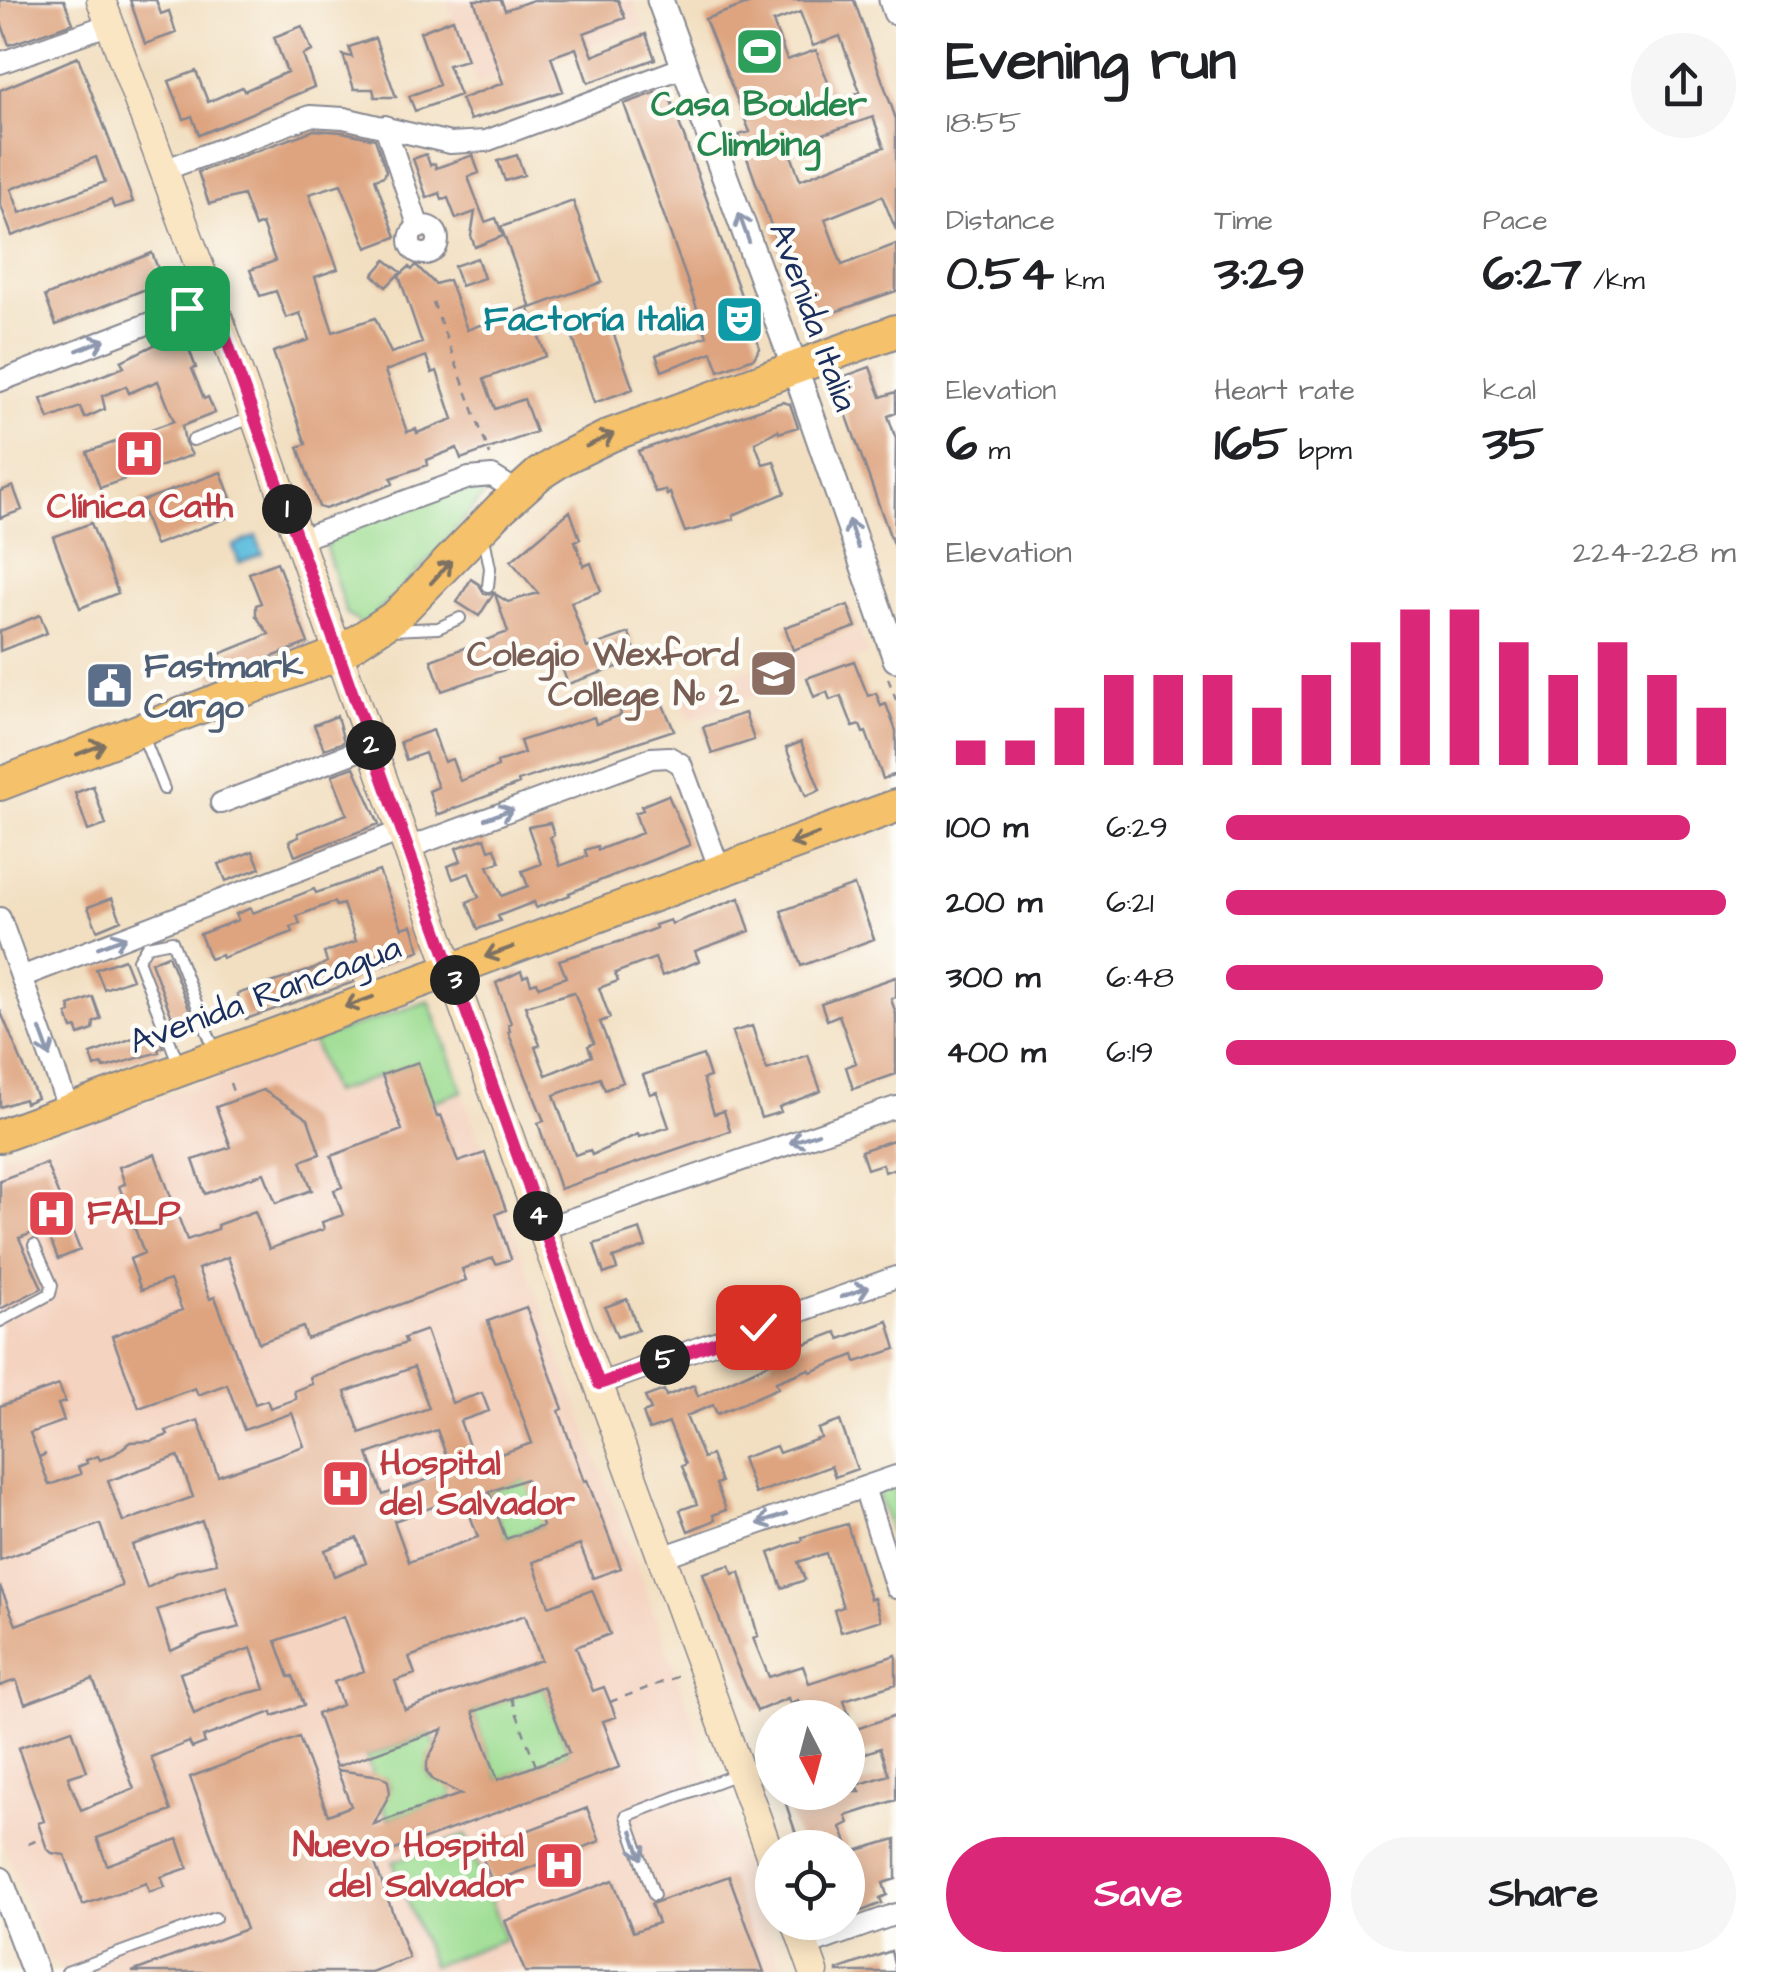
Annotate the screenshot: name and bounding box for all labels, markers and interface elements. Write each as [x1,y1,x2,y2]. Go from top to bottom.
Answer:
text: Evening run [946,24,1236,100]
sports icon: Casa Boulder Climbing [733,26,785,78]
button: share [1631,33,1736,138]
place label: Casa Boulder Climbing [651,80,868,171]
text: 18:55 [946,100,1022,145]
text: Distance [946,201,1055,240]
text: Time [1214,201,1273,240]
text: Pace [1483,201,1548,240]
one-way arrow [733,213,751,243]
street label: Avenida Italia [756,216,870,419]
text: 0.54 [946,240,1054,309]
text: 3:29 [1214,240,1305,309]
text: 6:27 [1483,240,1582,309]
text: km [1054,261,1104,300]
text: /km [1582,261,1645,300]
pin [145,266,230,351]
icon: arrive [160,281,215,336]
theatre icon: Factoría Italia [713,293,765,345]
place label: Factoría Italia [484,295,704,344]
one-way arrow [75,335,106,353]
text: Elevation [946,371,1056,410]
text: Heart rate [1214,371,1355,410]
text: kcal [1483,371,1536,410]
text: 6 [946,410,977,479]
text: 165 [1214,410,1287,479]
text: 35 [1483,410,1544,479]
hospital icon: Clínica Cath [114,428,166,480]
one-way arrow [584,430,614,449]
text: m [977,431,1010,470]
text: bpm [1287,431,1352,470]
place label: Clínica Cath [47,482,234,531]
pin: 1 [262,484,312,534]
text: 1 [285,489,289,528]
one-way arrow [842,518,860,550]
text: Elevation [946,530,1072,575]
text: 224–228 m [1573,530,1736,575]
one-way arrow [429,560,452,585]
place label: Colegio Wexford College Nº 2 [467,630,740,721]
place label: Fastmark Cargo [144,642,304,733]
school or university icon: Colegio Wexford College Nº 2 [748,648,800,700]
public building icon: Fastmark Cargo [83,660,135,712]
pin: 2 [346,720,396,770]
text: 2 [363,725,379,764]
one-way arrow [75,739,106,757]
one-way arrow [483,804,514,822]
text: 100 m [946,805,1028,850]
text: 6:29 [1106,805,1168,850]
one-way arrow [790,831,821,849]
text: 200 m [946,880,1042,925]
text: 6:21 [1106,880,1154,925]
street label: Avenida Rancagua [122,923,409,1069]
one-way arrow [96,932,127,950]
one-way arrow [485,944,516,962]
pin: 3 [430,955,480,1005]
text: 300 m [946,955,1040,1000]
text: 6:48 [1106,955,1174,1000]
text: 3 [448,960,462,999]
one-way arrow [345,994,376,1012]
one-way arrow [37,1027,55,1058]
text: 400 m [946,1030,1046,1075]
text: 6:19 [1106,1030,1154,1075]
one-way arrow [788,1131,820,1149]
hospital icon: FALP [26,1187,78,1239]
place label: FALP [87,1189,181,1238]
pin: 4 [513,1191,563,1241]
text: 4 [528,1196,548,1235]
one-way arrow [839,1282,870,1300]
pin [716,1285,801,1370]
icon: check [731,1300,786,1355]
pin: 5 [640,1335,690,1385]
text: 5 [655,1340,675,1379]
place label: Hospital del Salvador [379,1439,576,1528]
hospital icon: Hospital del Salvador [319,1457,371,1509]
one-way arrow [757,1511,788,1529]
north arrow [755,1700,865,1810]
map controls [755,1700,865,1940]
place label: Nuevo Hospital del Salvador [293,1821,525,1910]
one-way arrow [629,1829,647,1861]
button: locate [755,1830,865,1940]
button: Save [946,1837,1331,1952]
button: Share [1351,1837,1736,1952]
hospital icon: Nuevo Hospital del Salvador [533,1839,585,1891]

